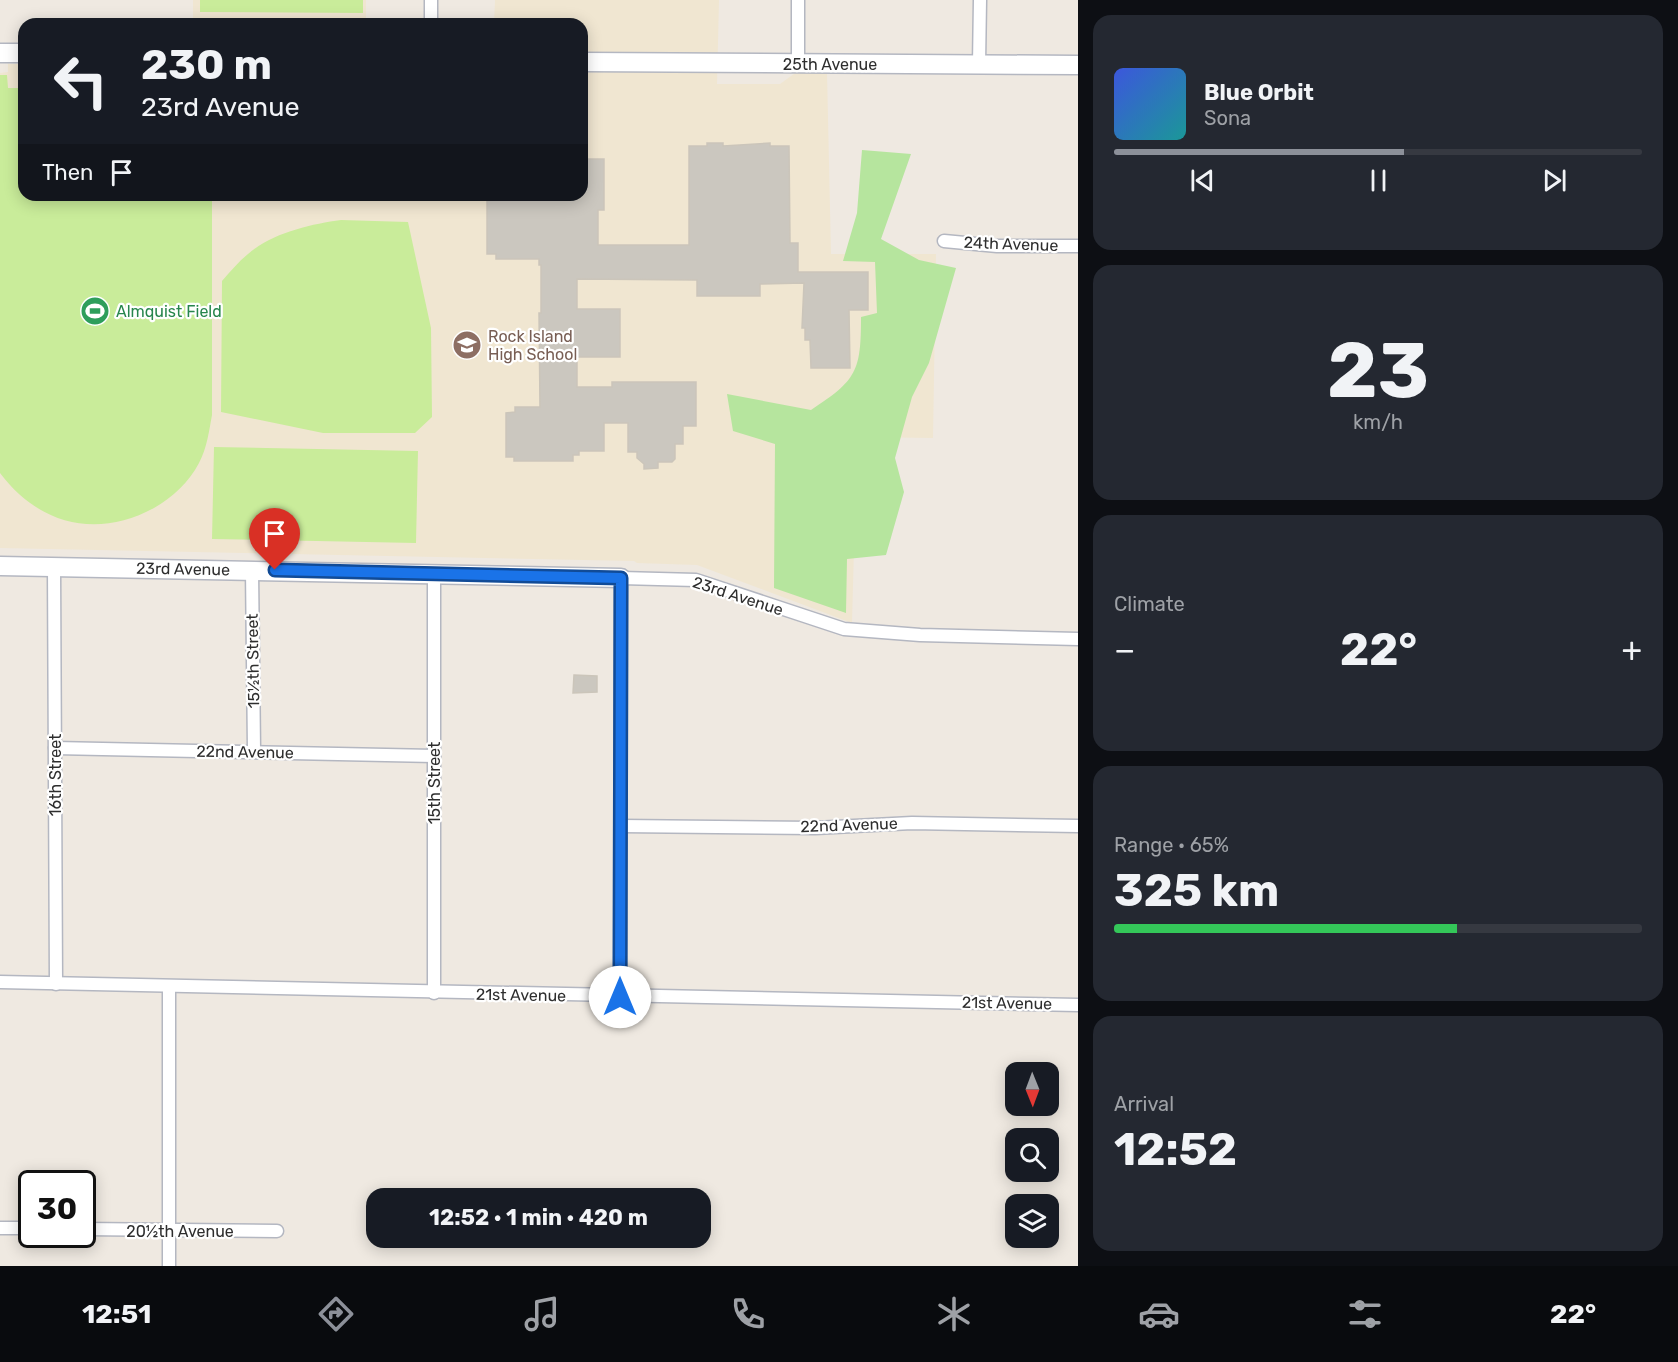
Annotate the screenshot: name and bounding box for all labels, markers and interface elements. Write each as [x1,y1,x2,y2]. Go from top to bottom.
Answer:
text: 230 m [141,40,272,90]
icon: left [42,42,120,120]
street label: 25th Avenue [783,55,877,74]
text: Blue Orbit [1204,79,1314,106]
text: 23rd Avenue [141,91,300,123]
text: Sona [1204,106,1251,130]
icon: arrive [105,156,138,189]
text: Then [42,159,93,186]
icon: previous [1186,164,1219,197]
icon: pause [1362,164,1395,197]
icon: next [1538,164,1571,197]
street label: 24th Avenue [963,233,1059,255]
sports icon: Almquist Field [79,295,111,327]
place label: Almquist Field [116,302,222,321]
text: 23 [1327,324,1429,417]
place label: Rock Island High School [488,327,577,364]
school or university icon: Rock Island High School [451,329,483,361]
text: km/h [1353,410,1403,434]
pin [249,508,300,570]
icon: arrive [258,517,291,550]
street label: 23rd Avenue [136,559,230,579]
street label: 23rd Avenue [690,572,786,620]
text: Climate [1114,592,1185,616]
street label: 15½th Street [243,613,263,709]
text: 22° [1340,623,1417,676]
text: − [1114,630,1135,669]
text: + [1621,630,1642,669]
street label: 16th Street [46,734,65,816]
street label: 22nd Avenue [196,742,294,762]
street label: 15th Street [425,742,444,824]
street label: 22nd Avenue [800,814,898,836]
text: Range · 65% [1114,833,1229,857]
text: 325 km [1114,864,1279,917]
position arrow [588,965,652,1029]
street label: 21st Avenue [476,985,566,1005]
street label: 21st Avenue [962,993,1052,1013]
north arrow [1005,1062,1059,1116]
map controls [1005,1062,1059,1248]
text: Arrival [1114,1092,1174,1116]
text: 12:52 [1114,1123,1237,1176]
button: search [1005,1128,1059,1182]
speed limit sign: 30 [18,1170,96,1248]
button: layers [1005,1194,1059,1248]
text: 12:52 · 1 min · 420 m [429,1204,648,1231]
street label: 20½th Avenue [126,1222,234,1241]
icon: directions [315,1293,357,1335]
icon: music [521,1293,563,1335]
icon: phone [727,1293,769,1335]
icon: climate [933,1293,975,1335]
icon: car [1138,1293,1180,1335]
icon: filters [1344,1293,1386,1335]
text: 12:51 [82,1298,151,1330]
text: 22° [1550,1298,1596,1330]

